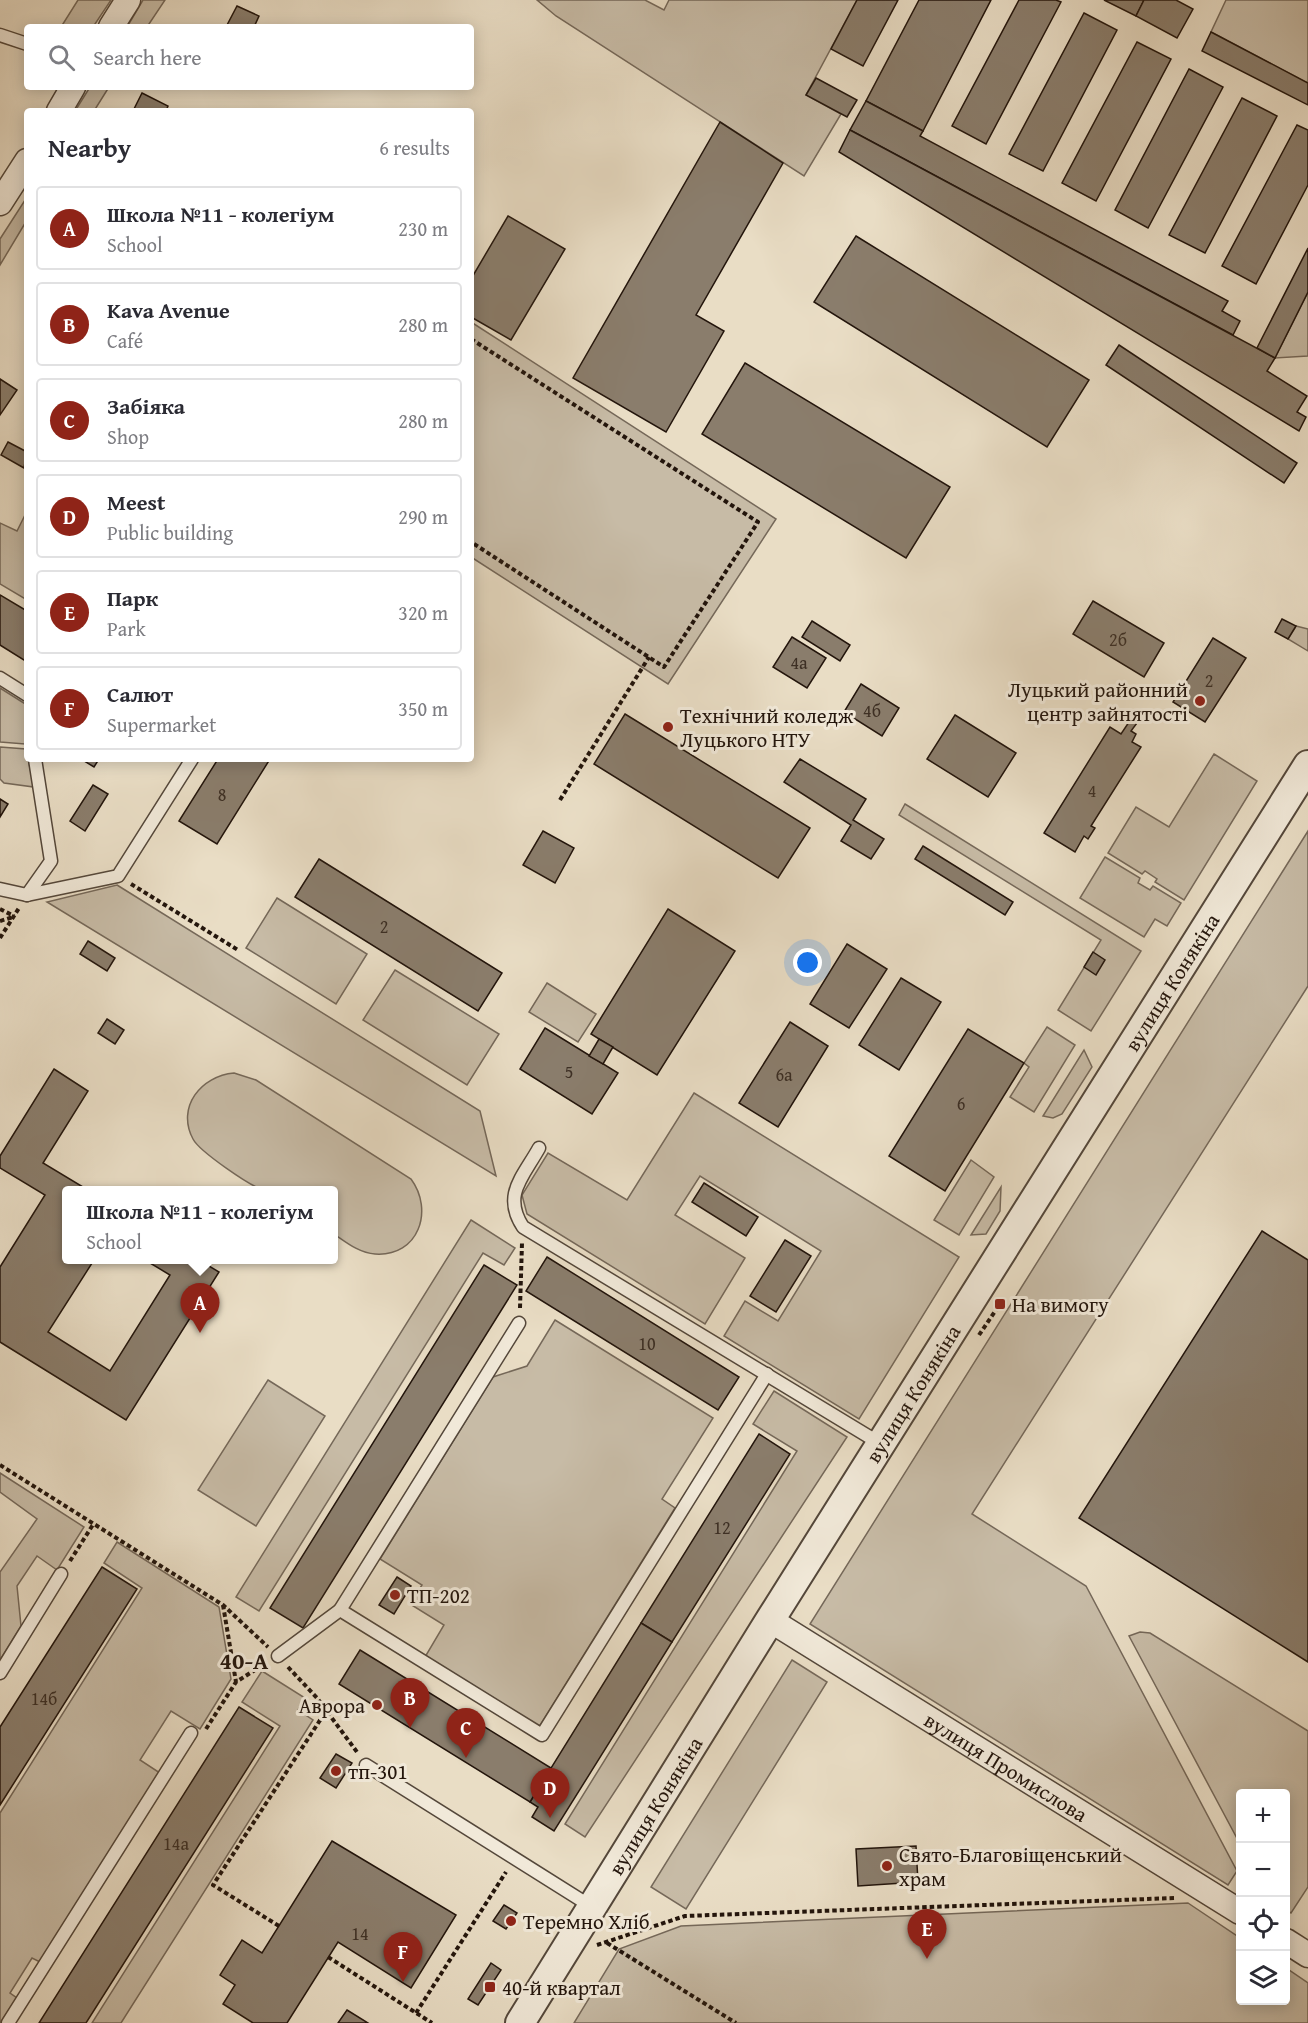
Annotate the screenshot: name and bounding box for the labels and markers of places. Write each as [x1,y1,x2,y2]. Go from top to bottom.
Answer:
place label: Луцький районний центр зайнятості [1008,674,1188,729]
marker: Луцький районний центр зайнятості [1193,694,1207,708]
place label: Технічний коледж Луцького НТУ [680,700,854,755]
marker: Технічний коледж Луцького НТУ [661,720,675,734]
pin: A [180,1284,220,1333]
place label: На вимогу [1012,1289,1109,1320]
marker: На вимогу [993,1297,1007,1311]
place label: ТП-202 [407,1580,470,1611]
marker: ТП-202 [388,1588,402,1602]
pin: B [390,1678,430,1728]
place label: Аврора [299,1690,365,1721]
marker: Аврора [370,1698,384,1712]
pin: C [446,1708,486,1758]
place label: тп-301 [348,1756,408,1787]
marker: тп-301 [329,1764,343,1778]
pin: D [530,1768,570,1818]
place label: Свято-Благовіщенський храм [899,1839,1122,1894]
marker: Свято-Благовіщенський храм [880,1859,894,1873]
place label: Теремно Хліб [523,1906,650,1937]
pin: E [908,1910,946,1959]
marker: Теремно Хліб [504,1914,518,1928]
pin: F [384,1932,422,1982]
place label: 40-й квартал [502,1972,621,2003]
marker: 40-й квартал [483,1980,497,1994]

